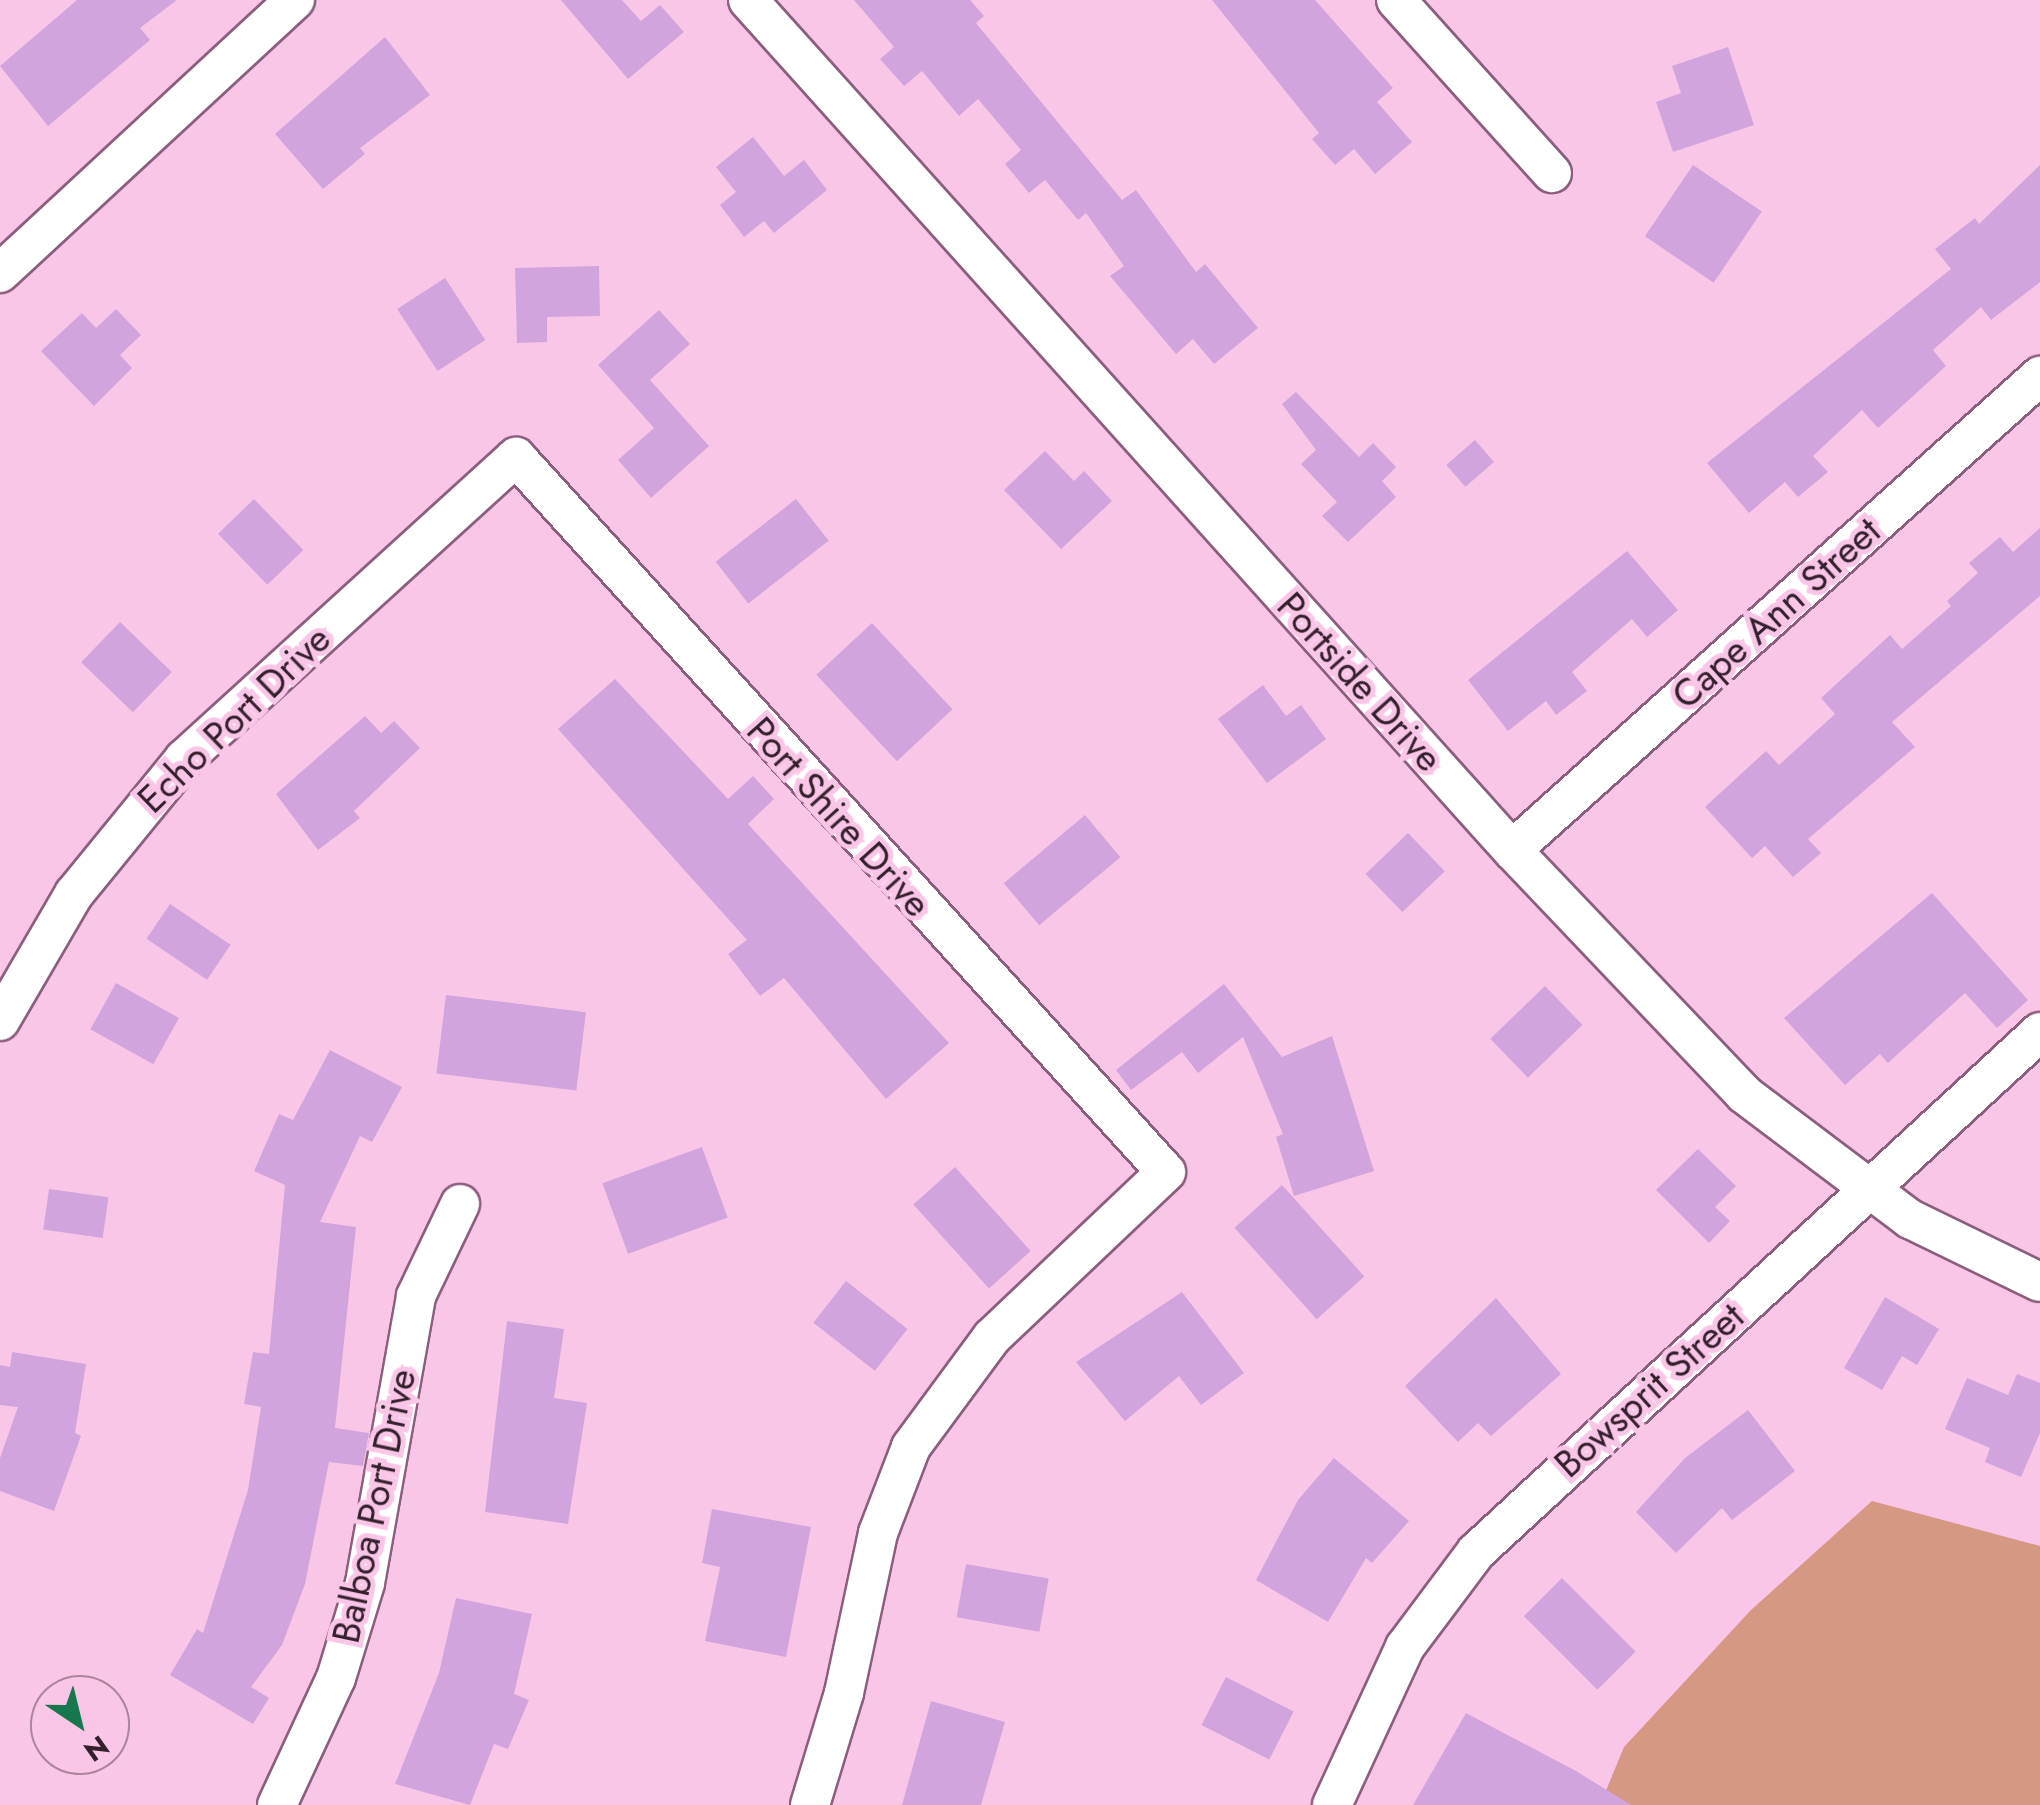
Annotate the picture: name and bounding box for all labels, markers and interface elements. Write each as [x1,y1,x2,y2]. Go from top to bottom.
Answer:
street label: Cape Ann Street [1663,508,1889,718]
street label: Portside Drive [1268,583,1452,781]
street label: Echo Port Drive [128,616,340,822]
street label: Port Shire Drive [738,708,940,926]
street label: Bowsprit Street [1545,1293,1753,1487]
street label: Balboa Port Drive [323,1365,425,1647]
north arrow [30,1675,130,1775]
text: N [75,1725,117,1772]

